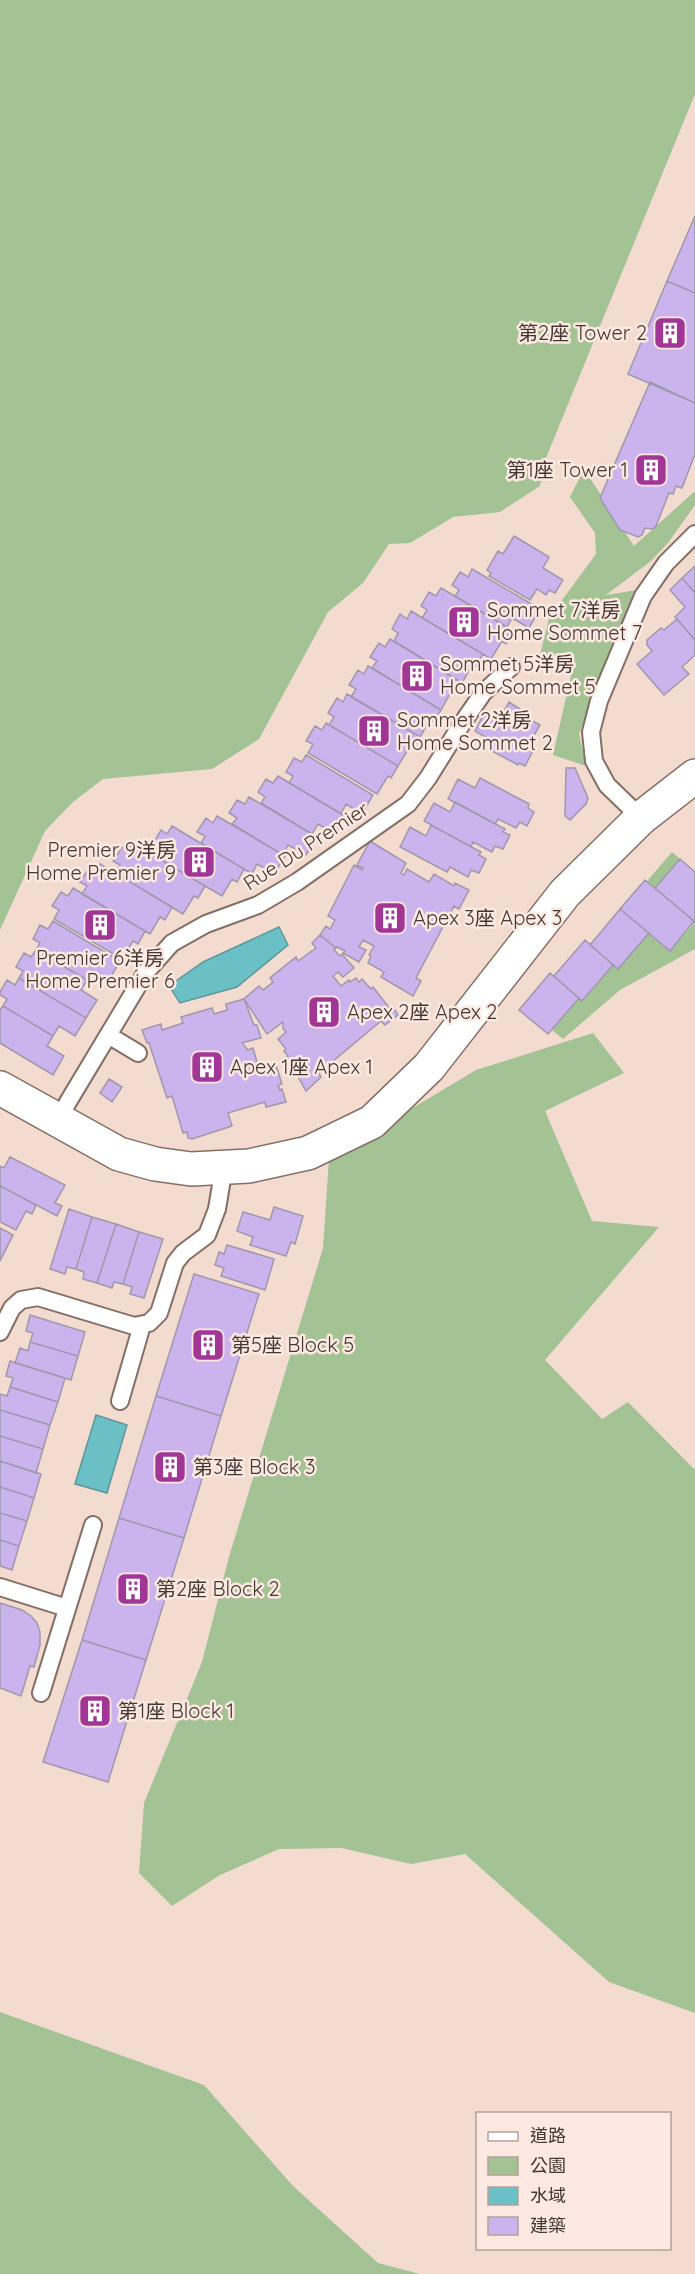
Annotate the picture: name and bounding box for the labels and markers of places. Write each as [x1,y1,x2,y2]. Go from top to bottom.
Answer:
building icon: 第2座 Tower 2 [652,315,688,351]
place label: 第2座 Tower 2 [518,320,647,345]
building icon: 第1座 Tower 1 [633,452,669,488]
place label: 第1座 Tower 1 [506,457,628,482]
place label: Sommet 7洋房 Home Sommet 7 [487,597,642,645]
building icon: Sommet 7洋房 Home Sommet 7 [446,604,482,640]
place label: Sommet 5洋房 Home Sommet 5 [440,651,596,699]
building icon: Sommet 5洋房 Home Sommet 5 [399,658,435,694]
place label: Sommet 2洋房 Home Sommet 2 [397,707,553,755]
building icon: Sommet 2洋房 Home Sommet 2 [356,713,392,749]
place label: Premier 9洋房 Home Premier 9 [26,837,176,885]
building icon: Premier 9洋房 Home Premier 9 [181,844,217,880]
building icon: Apex 3座 Apex 3 [372,900,408,936]
place label: Apex 3座 Apex 3 [413,905,562,930]
building icon: Premier 6洋房 Home Premier 6 [82,907,118,943]
place label: Premier 6洋房 Home Premier 6 [25,945,175,993]
building icon: Apex 2座 Apex 2 [306,994,342,1030]
place label: Apex 2座 Apex 2 [347,999,497,1024]
building icon: Apex 1座 Apex 1 [189,1049,225,1085]
place label: Apex 1座 Apex 1 [230,1054,373,1079]
building icon: 第5座 Block 5 [190,1327,226,1363]
place label: 第5座 Block 5 [231,1332,354,1357]
building icon: 第3座 Block 3 [152,1449,188,1485]
place label: 第3座 Block 3 [193,1454,315,1479]
building icon: 第2座 Block 2 [115,1571,151,1607]
place label: 第2座 Block 2 [156,1576,280,1601]
building icon: 第1座 Block 1 [77,1693,113,1729]
place label: 第1座 Block 1 [118,1698,234,1723]

